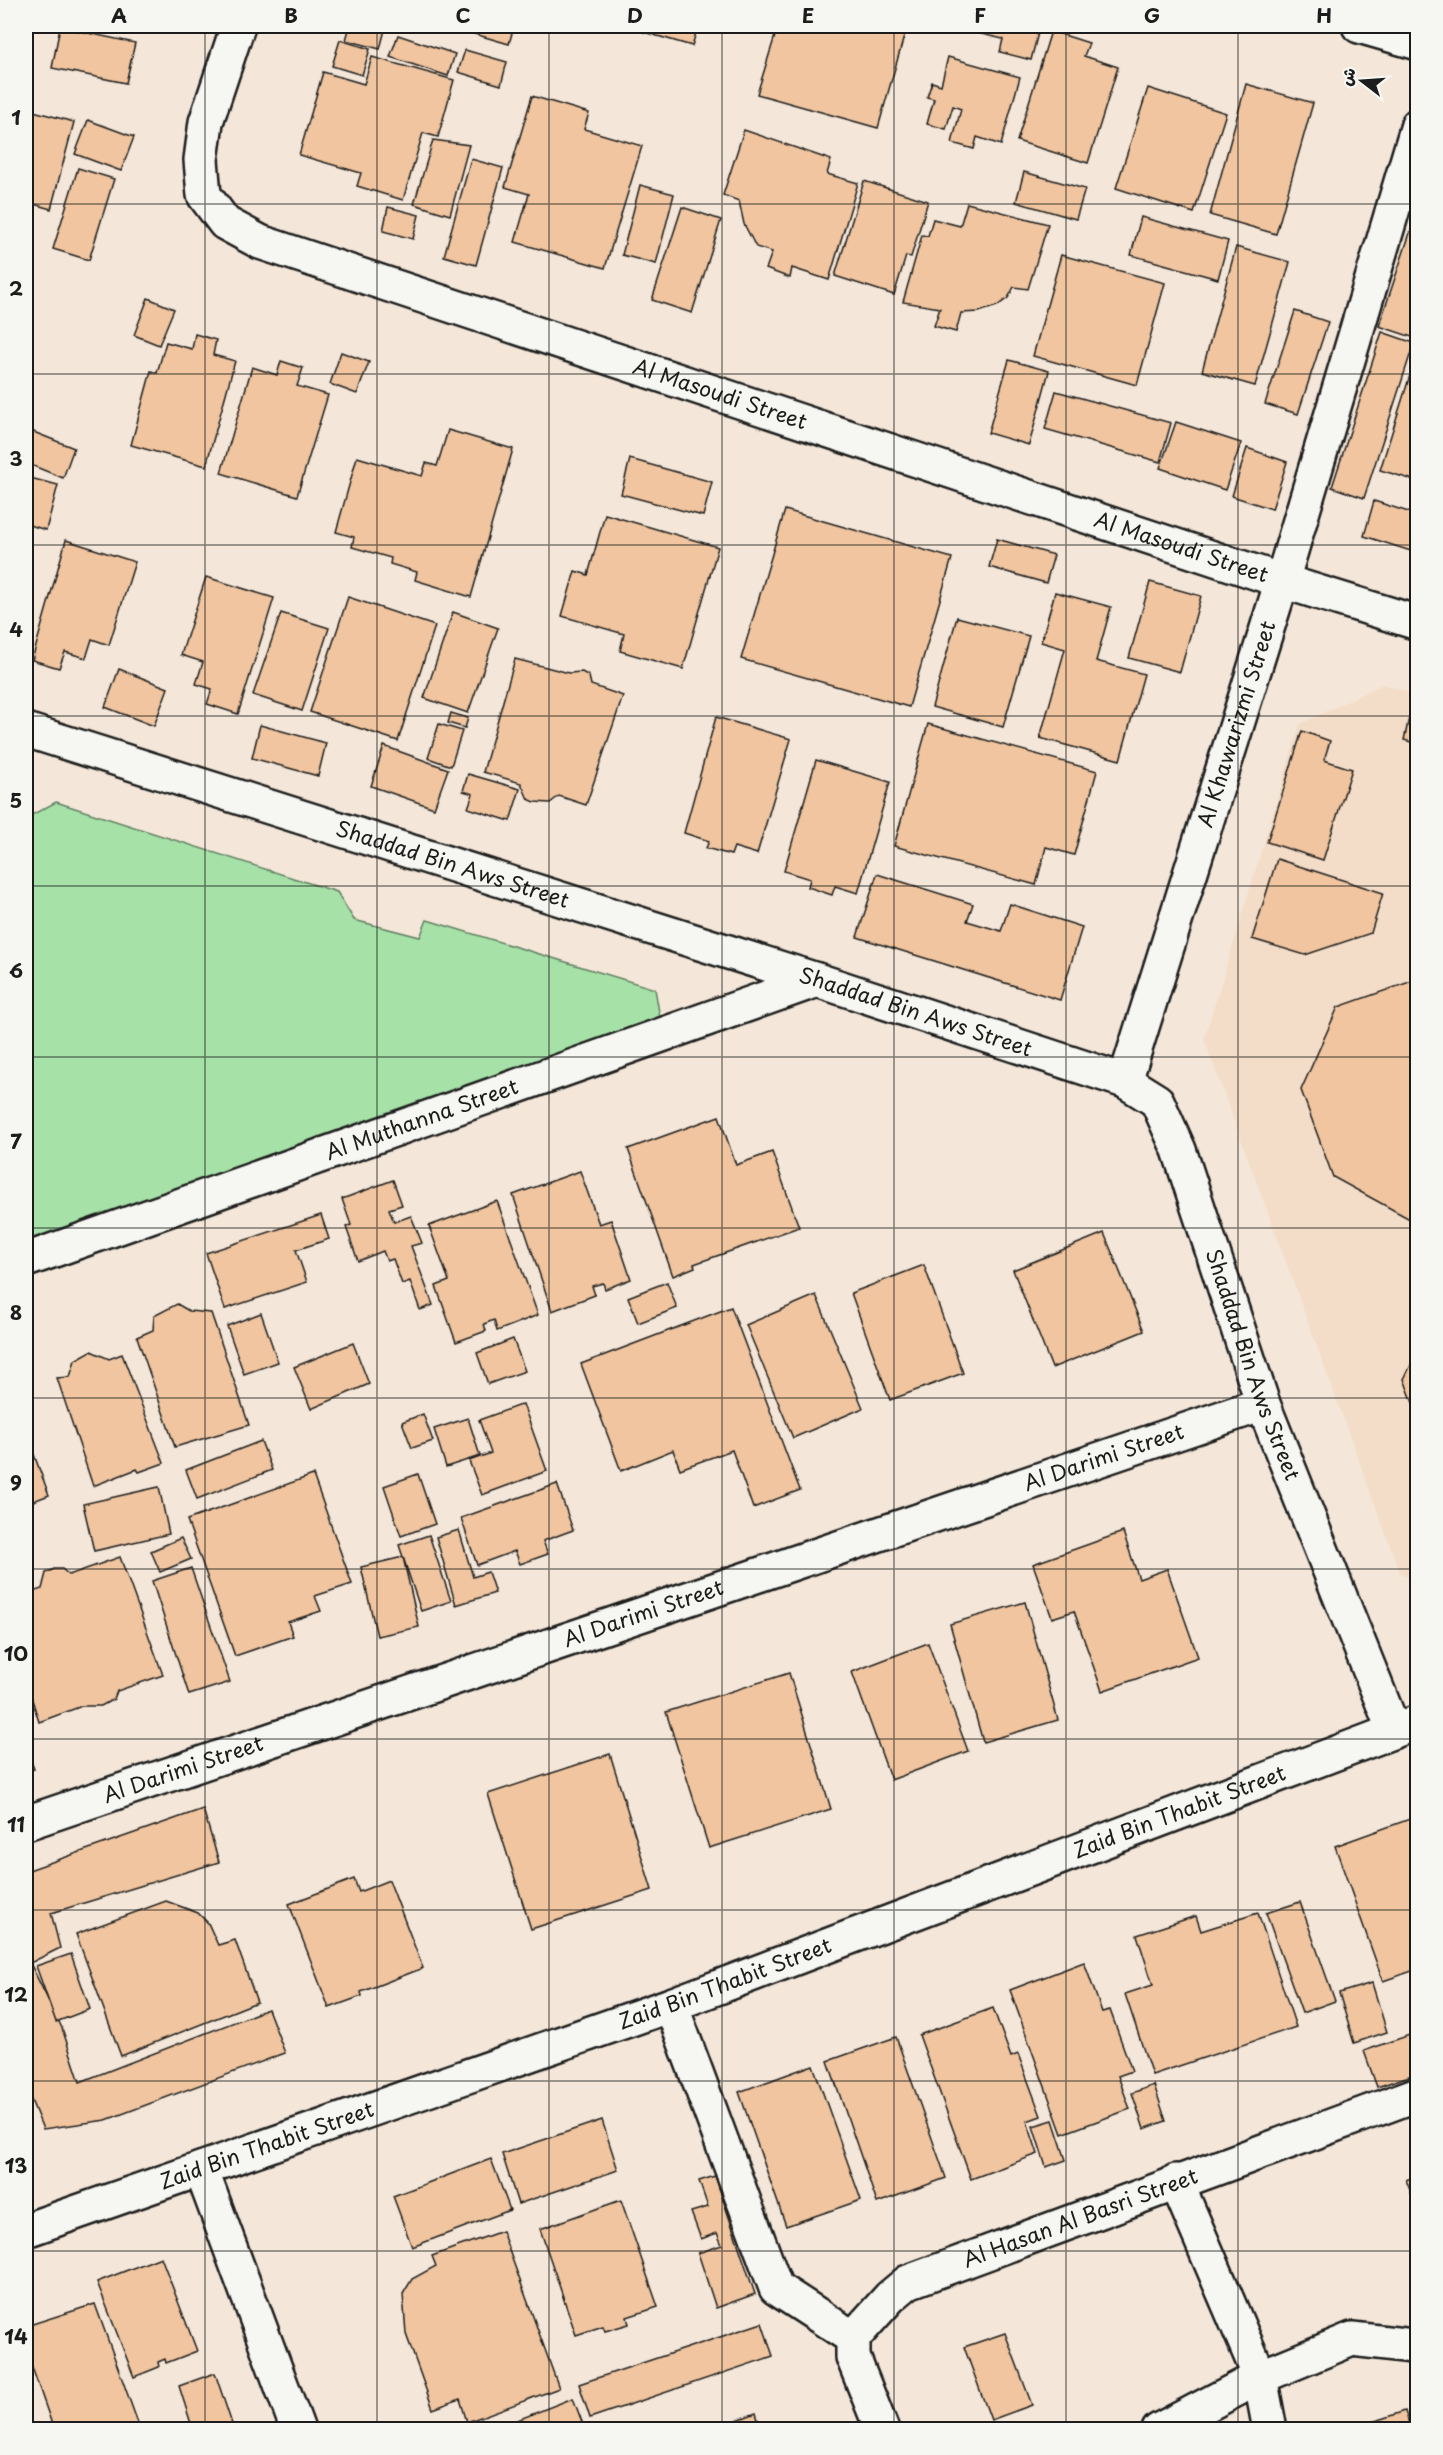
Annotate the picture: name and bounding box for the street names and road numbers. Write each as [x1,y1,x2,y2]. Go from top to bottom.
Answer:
street label: Al Masoudi Street [629,349,812,436]
street label: Al Masoudi Street [1091,502,1273,589]
street label: Al Khawarizmi Street [1188,616,1283,831]
street label: Shaddad Bin Aws Street [332,811,574,915]
street label: Shaddad Bin Aws Street [795,957,1037,1063]
street label: Al Muthanna Street [320,1069,522,1167]
street label: Shaddad Bin Aws Street [1199,1244,1310,1484]
street label: Al Darimi Street [1019,1414,1188,1498]
street label: Al Darimi Street [559,1570,727,1654]
street label: Al Darimi Street [98,1726,267,1810]
street label: Zaid Bin Thabit Street [1068,1756,1290,1865]
street label: Zaid Bin Thabit Street [613,1928,835,2036]
street label: Zaid Bin Thabit Street [155,2092,378,2196]
street label: Al Hasan Al Basri Street [958,2159,1202,2274]

